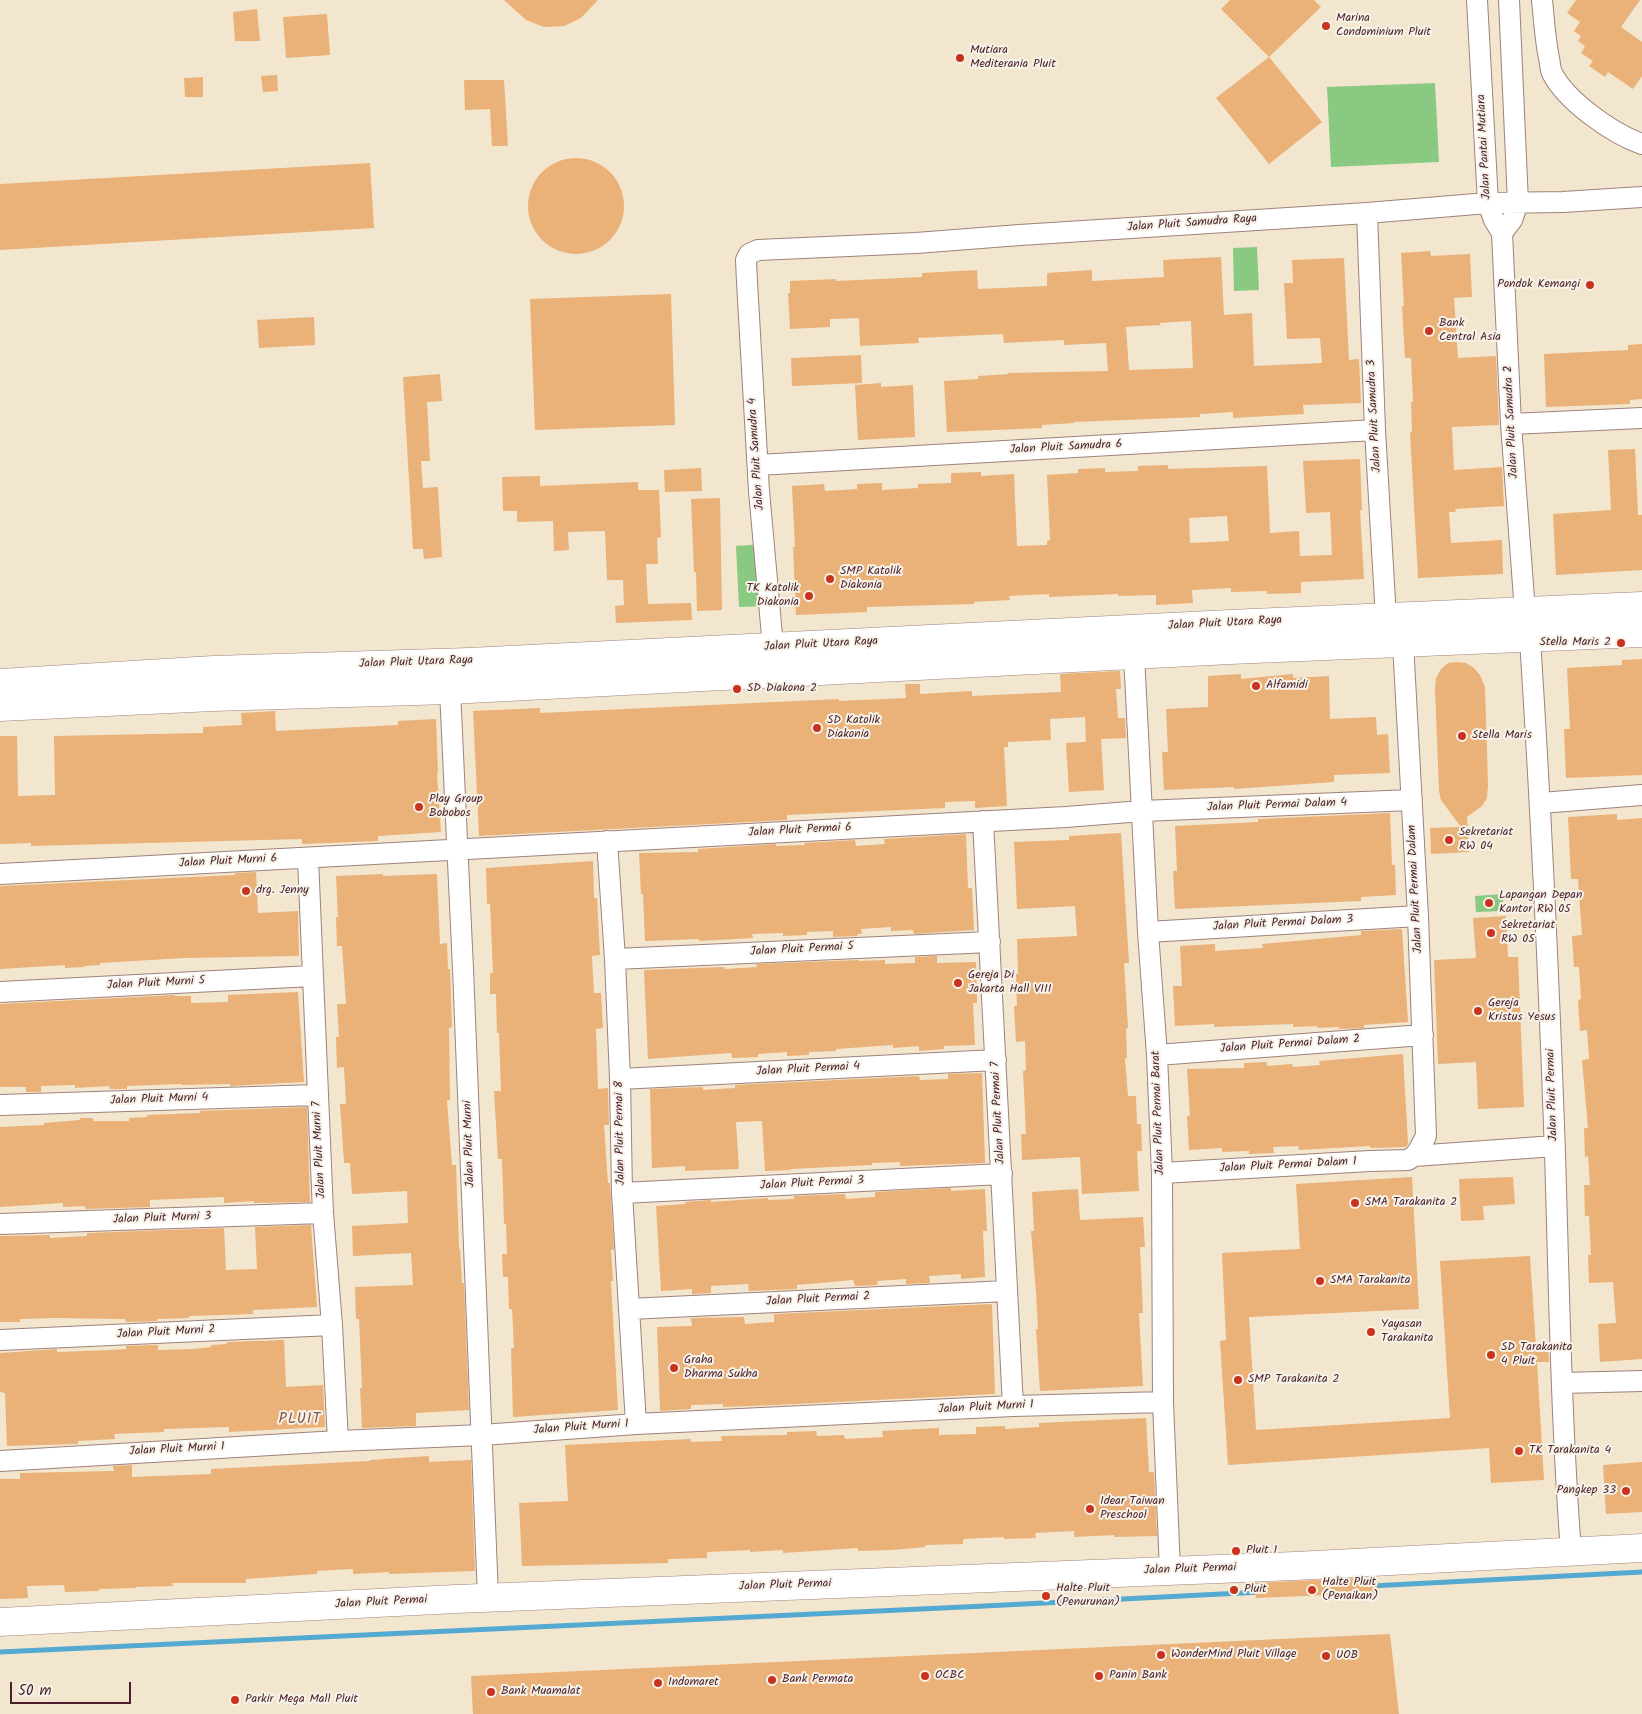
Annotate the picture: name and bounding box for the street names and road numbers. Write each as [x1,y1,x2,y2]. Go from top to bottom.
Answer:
street label: Jalan Pantai Mutiara [1475,94,1495,200]
street label: Jalan Pluit Samudra Raya [1127,212,1257,236]
street label: Jalan Pluit Samudra 3 [1365,359,1385,473]
street label: Jalan Pluit Samudra 2 [1502,365,1522,479]
street label: Jalan Pluit Samudra 4 [746,397,768,511]
street label: Jalan Pluit Samudra 6 [1009,438,1123,458]
street label: Jalan Pluit Utara Raya [1168,614,1282,634]
street label: Jalan Pluit Utara Raya [764,635,878,655]
street label: Jalan Pluit Utara Raya [359,654,473,672]
street label: Jalan Pluit Permai Dalam 4 [1207,796,1347,816]
street label: Jalan Pluit Permai 6 [748,821,852,841]
street label: Jalan Pluit Permai Dalam [1405,824,1427,954]
street label: Jalan Pluit Murni 6 [178,852,278,872]
street label: Jalan Pluit Permai Dalam 3 [1212,913,1354,935]
street label: Jalan Pluit Permai 5 [750,940,854,960]
street label: Jalan Pluit Murni 5 [107,974,205,994]
street label: Jalan Pluit Permai Dalam 2 [1219,1033,1361,1057]
street label: Jalan Pluit Permai [1544,1049,1562,1141]
street label: Jalan Pluit Permai Barat [1150,1050,1168,1176]
street label: Jalan Pluit Permai 4 [756,1060,860,1080]
street label: Jalan Pluit Permai 7 [989,1061,1009,1165]
street label: Jalan Pluit Permai 8 [613,1081,629,1185]
street label: Jalan Pluit Murni 4 [110,1091,208,1109]
street label: Jalan Pluit Murni [461,1100,479,1188]
street label: Jalan Pluit Murni 7 [310,1101,330,1199]
street label: Jalan Pluit Permai Dalam 1 [1219,1155,1357,1177]
street label: Jalan Pluit Permai 3 [760,1174,864,1194]
street label: Jalan Pluit Murni 3 [112,1210,212,1228]
street label: Jalan Pluit Permai 2 [766,1290,870,1310]
street label: Jalan Pluit Murni 2 [116,1323,216,1343]
street label: Jalan Pluit Murni 1 [938,1398,1034,1418]
street label: Jalan Pluit Murni 1 [533,1417,629,1439]
street label: Jalan Pluit Murni 1 [129,1440,225,1460]
street label: Jalan Pluit Permai [1144,1561,1236,1579]
street label: Jalan Pluit Permai [739,1577,831,1595]
street label: Jalan Pluit Permai [334,1593,428,1613]

